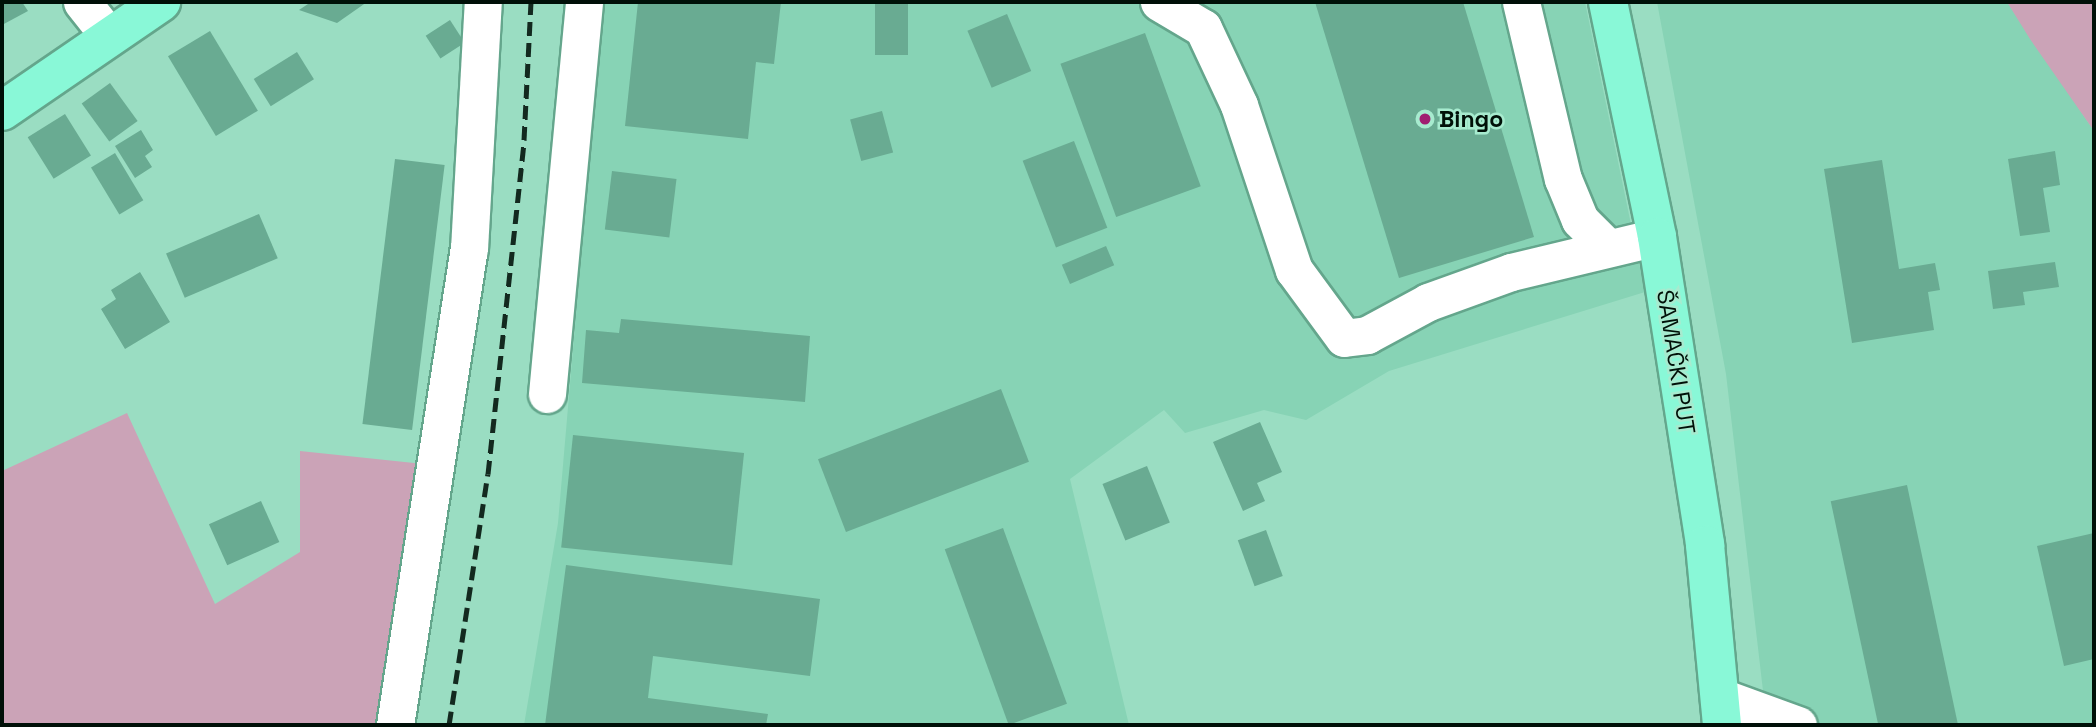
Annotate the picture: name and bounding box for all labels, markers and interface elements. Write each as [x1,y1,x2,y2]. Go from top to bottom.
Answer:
place label: Bingo [1439,105,1503,133]
marker: Bingo [1417,111,1433,127]
street label: ŠAMAČKI PUT [1651,288,1701,436]

